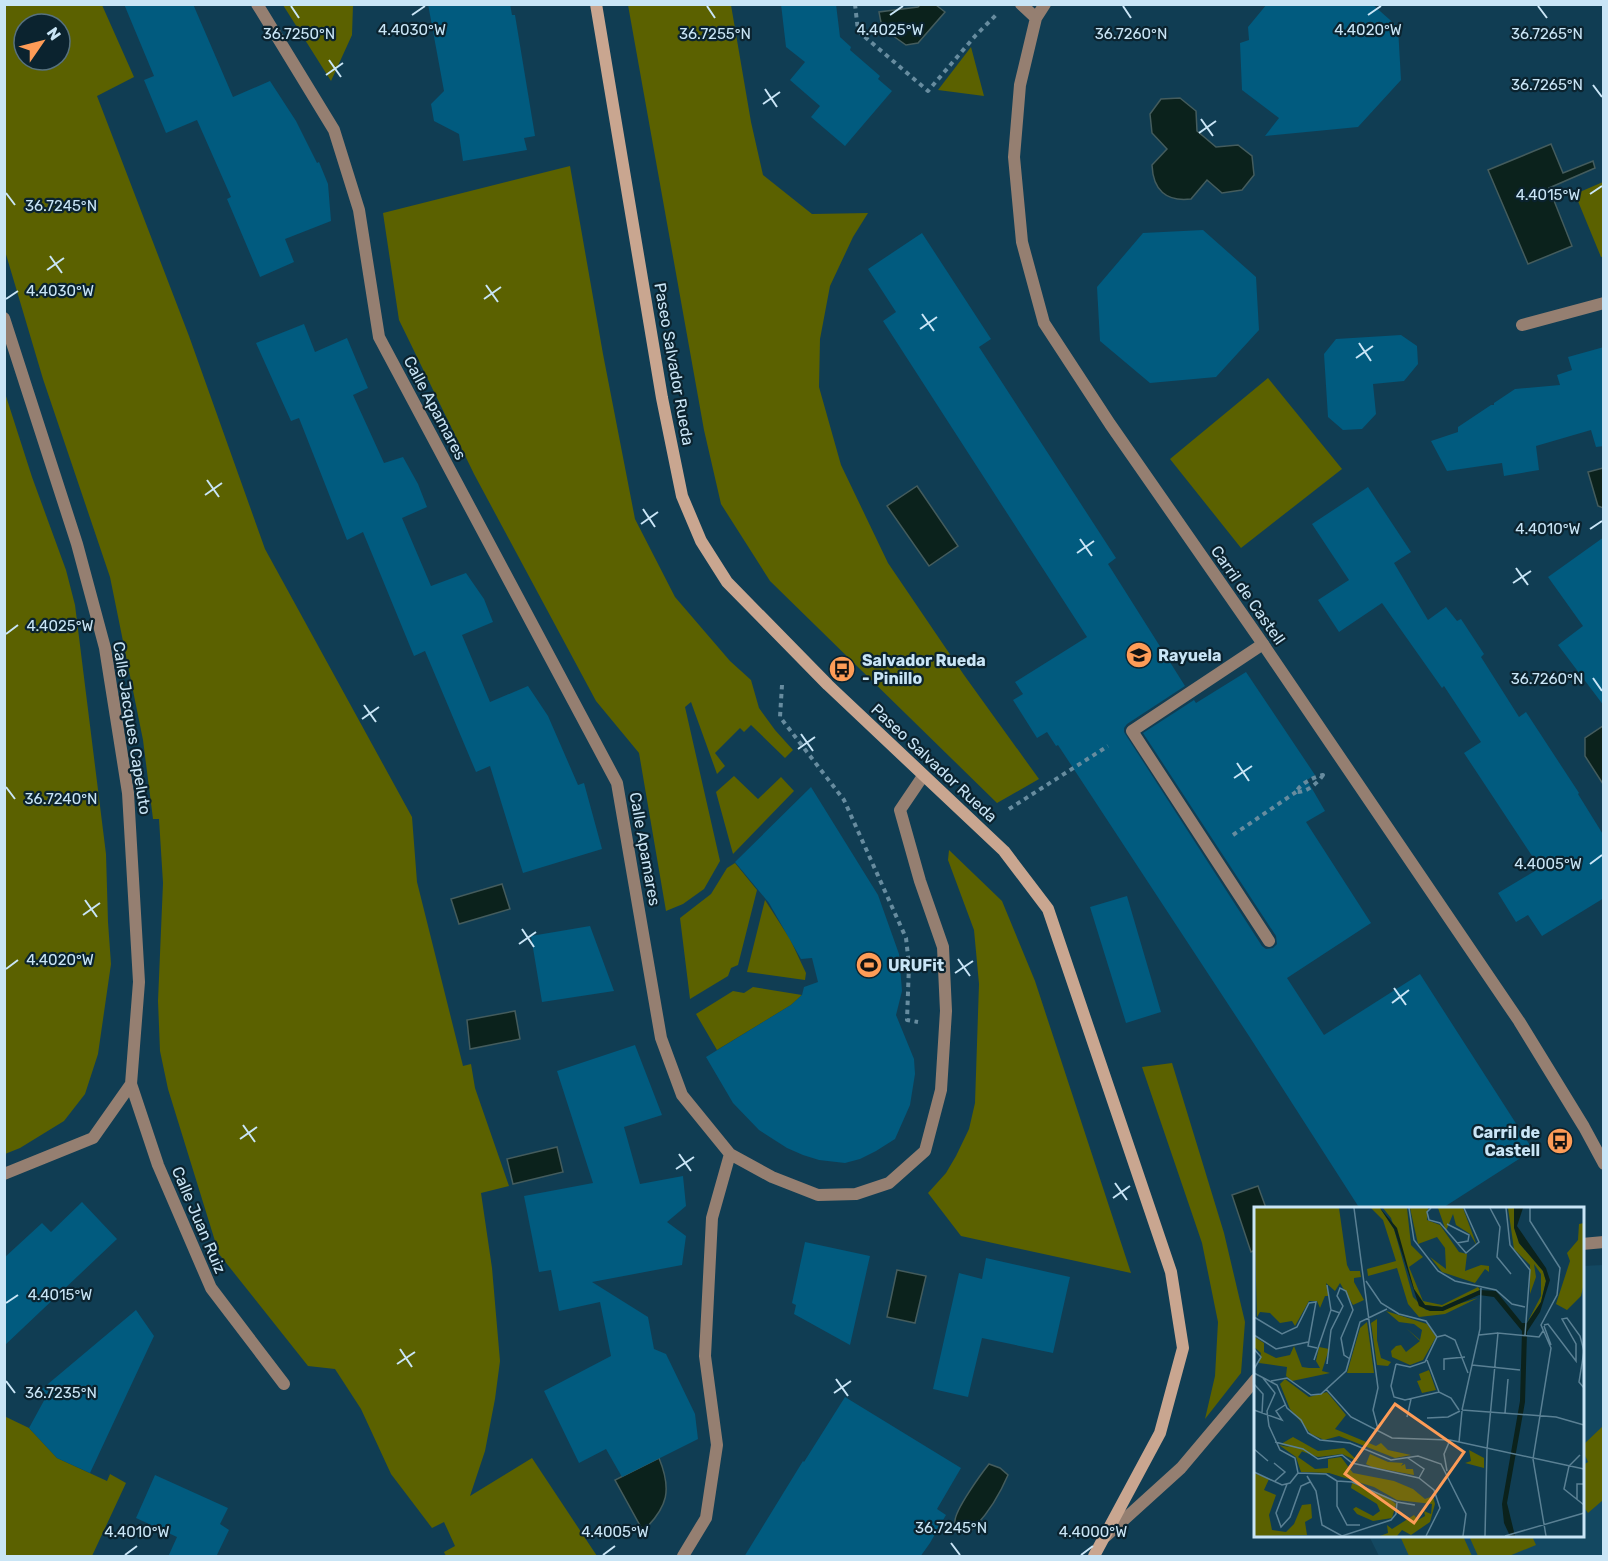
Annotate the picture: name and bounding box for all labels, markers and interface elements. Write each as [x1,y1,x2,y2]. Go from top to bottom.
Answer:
north arrow [12,12,72,72]
text: 4.4030°W [378,21,446,39]
text: 4.4025°W [856,21,924,39]
text: 4.4020°W [1334,21,1402,39]
text: N [43,24,65,44]
text: 36.7250°N [263,25,335,43]
text: 36.7255°N [679,25,751,43]
text: 36.7260°N [1095,25,1167,43]
text: 36.7265°N [1511,25,1583,43]
text: 36.7265°N [1511,76,1583,94]
text: 4.4015°W [1516,186,1580,204]
text: 36.7245°N [25,197,97,215]
street label: Paseo Salvador Rueda [650,281,698,447]
text: 4.4030°W [26,282,94,300]
street label: Calle Apamares [400,353,470,463]
text: 4.4010°W [1515,520,1581,538]
street label: Carril de Castell [1207,542,1289,648]
text: 4.4025°W [26,617,94,635]
street label: Calle Jacques Capeluto [109,640,155,816]
school or university icon: Rayuela [1124,640,1154,670]
place label: Rayuela [1158,646,1222,665]
place label: Salvador Rueda - Pinillo [862,651,986,688]
bus stop icon: Salvador Rueda - Pinillo [827,654,857,684]
text: 36.7260°N [1511,670,1583,688]
street label: Paseo Salvador Rueda [867,700,1001,826]
text: 36.7240°N [25,790,97,808]
street label: Calle Apamares [626,791,664,907]
text: 4.4005°W [1514,855,1582,873]
sports icon: URUFit [854,950,884,980]
text: 4.4020°W [26,951,94,969]
place label: URUFit [888,956,945,975]
place label: Carril de Castell [1473,1123,1540,1160]
bus stop icon: Carril de Castell [1545,1126,1575,1156]
street label: Calle Juan Ruiz [168,1164,230,1276]
inset map [1254,1207,1584,1537]
text: 4.4015°W [28,1286,92,1304]
text: 36.7235°N [25,1384,97,1402]
text: 36.7245°N [915,1519,987,1537]
text: 4.4010°W [104,1523,170,1541]
text: 4.4005°W [581,1523,649,1541]
text: 4.4000°W [1059,1523,1127,1541]

